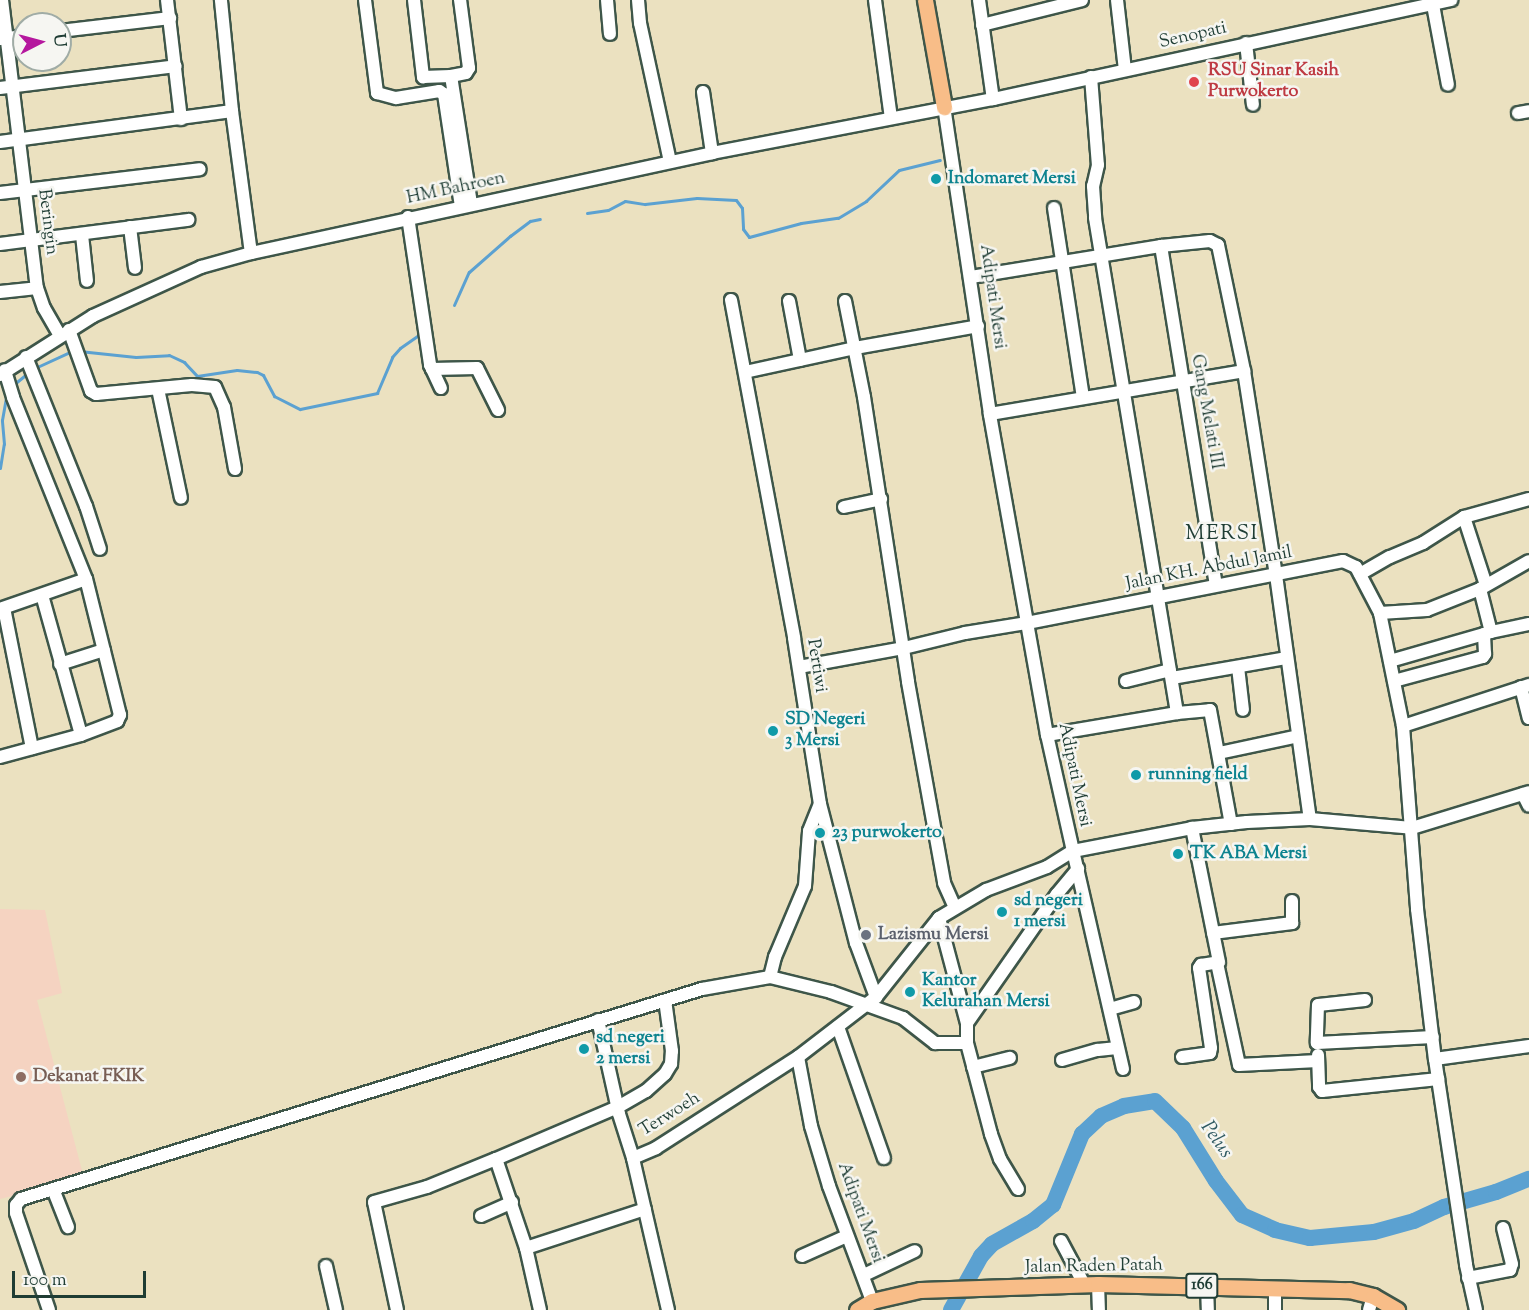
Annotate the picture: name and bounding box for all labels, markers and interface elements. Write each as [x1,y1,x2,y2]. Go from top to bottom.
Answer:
north arrow [12,12,72,72]
street label: Senopati [1157,18,1229,54]
text: U [46,33,71,48]
place label: RSU Sinar Kasih Purwokerto [1208,61,1339,104]
marker: RSU Sinar Kasih Purwokerto [1185,73,1203,91]
street label: HM Bahroen [405,168,507,210]
place label: Indomaret Mersi [948,168,1076,190]
marker: Indomaret Mersi [929,172,943,186]
street label: Beringin [32,188,62,256]
street label: Adipati Mersi [974,243,1010,351]
street label: Gang Melati III [1185,353,1227,471]
district label: MERSI [1185,521,1259,547]
street label: Jalan KH. Abdul Jamil [1124,542,1294,596]
street label: Pertiwi [801,638,831,694]
place label: SD Negeri 3 Mersi [785,710,865,752]
street label: Adipati Mersi [1052,721,1096,829]
marker: SD Negeri 3 Mersi [766,724,780,738]
place label: running field [1148,764,1248,786]
marker: running field [1129,768,1143,782]
place label: 23 purwokerto [832,822,942,844]
marker: 23 purwokerto [813,826,827,840]
place label: TK ABA Mersi [1190,843,1307,865]
marker: TK ABA Mersi [1171,847,1185,861]
place label: sd negeri 1 mersi [1014,891,1083,934]
marker: sd negeri 1 mersi [995,905,1009,919]
place label: Lazismu Mersi [878,924,989,946]
marker: Lazismu Mersi [859,928,873,942]
place label: Kantor Kelurahan Mersi [922,971,1050,1014]
marker: Kantor Kelurahan Mersi [903,985,917,999]
place label: sd negeri 2 mersi [596,1028,665,1070]
marker: sd negeri 2 mersi [577,1042,591,1056]
place label: Dekanat FKIK [33,1066,144,1088]
marker: Dekanat FKIK [14,1070,28,1084]
street label: Terwoeh [636,1088,704,1142]
water label: Pelus [1195,1117,1237,1163]
street label: Adipati Mersi [832,1160,888,1266]
street label: Jalan Raden Patah [1025,1255,1163,1279]
scale bar [15,1259,148,1297]
text: 100 m [23,1268,67,1294]
road number: 166 [1184,1273,1220,1299]

